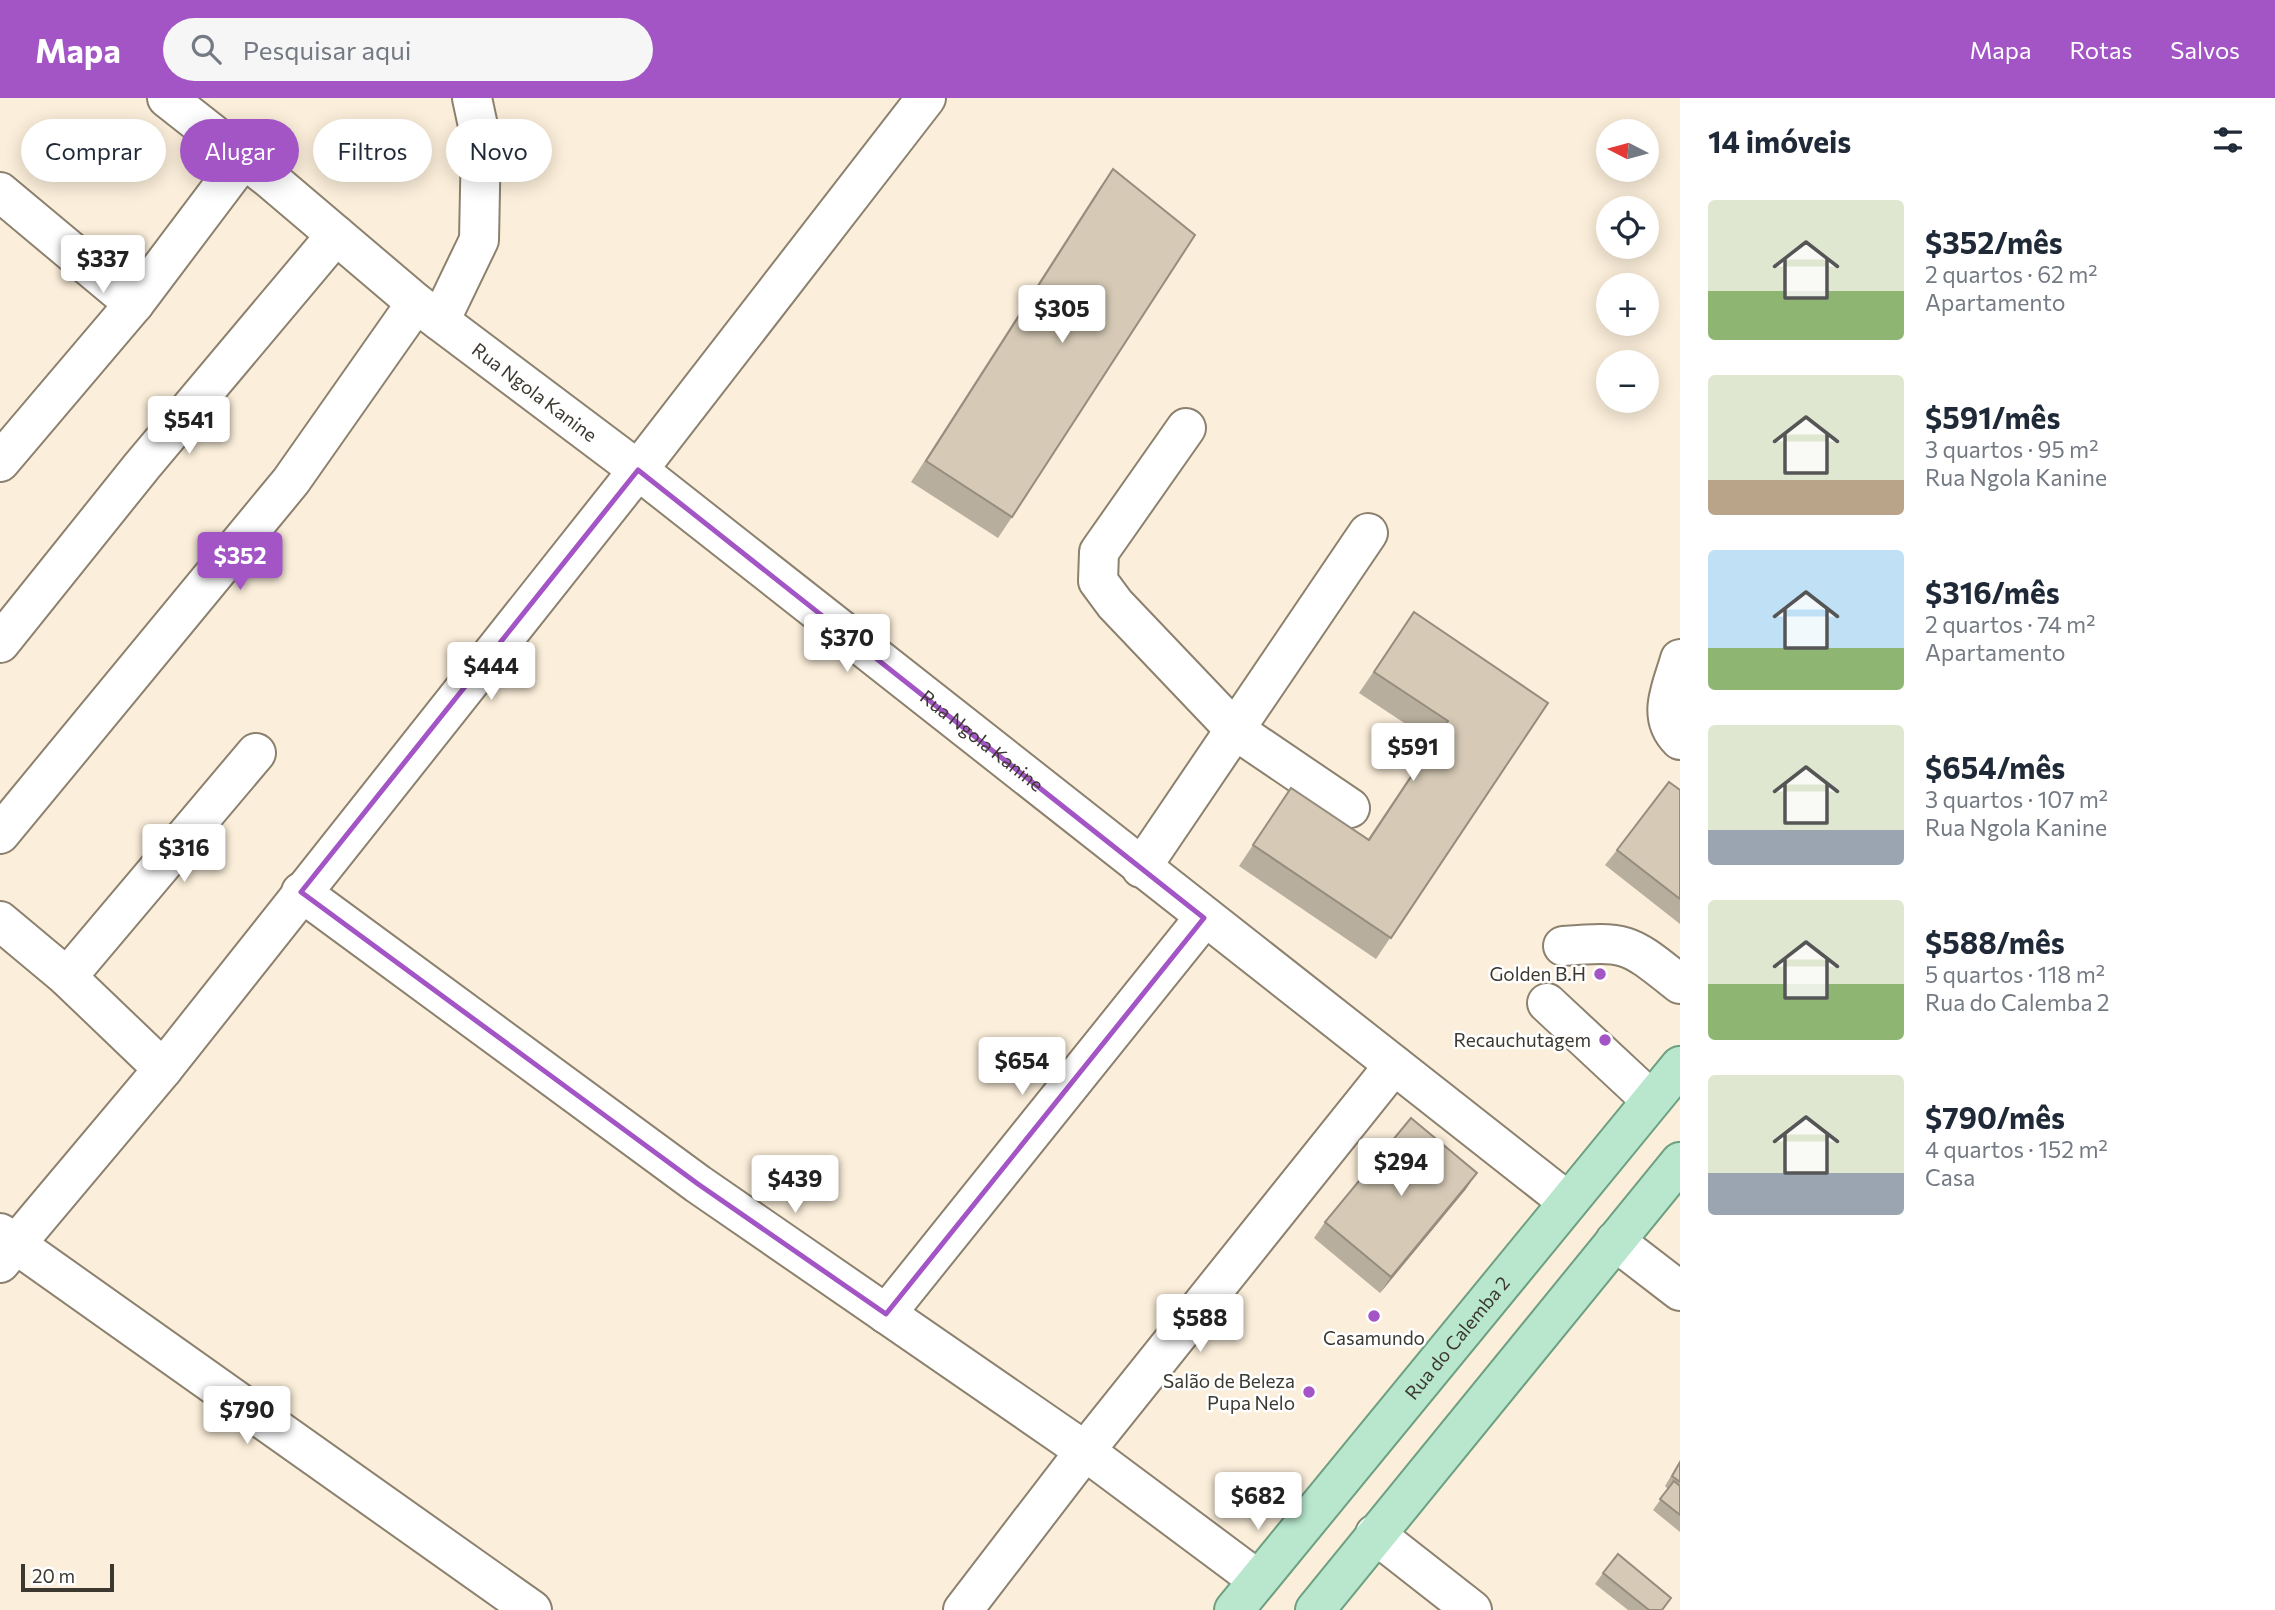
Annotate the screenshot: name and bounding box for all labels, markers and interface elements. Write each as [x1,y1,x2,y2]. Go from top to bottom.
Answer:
search box [163,18,653,81]
text: Mapa [35,29,121,70]
icon: search [187,30,225,68]
text: Pesquisar aqui [243,34,411,65]
text: Mapa [1970,35,2032,64]
text: Rotas [2070,35,2132,64]
text: Salvos [2170,35,2240,64]
chip: Comprar [21,119,166,182]
chip: Alugar [180,119,299,182]
chip: Filtros [313,119,432,182]
chip: Novo [446,119,552,182]
north arrow [1596,119,1659,182]
map controls [1596,119,1659,413]
icon: filters [2209,121,2247,159]
text: 14 imóveis [1708,122,1851,159]
button: locate [1596,196,1659,259]
text: $352/mês [1925,223,2063,260]
icon: home [1764,228,1848,312]
pin: $337 [62,236,144,295]
text: $337 [77,244,129,272]
text: 2 quartos · 62 m² [1925,260,2098,288]
button: + [1596,273,1659,336]
pin: $305 [1021,286,1103,345]
text: Apartamento [1925,288,2066,316]
text: $305 [1034,294,1090,322]
street label: Rua Ngola Kanine [468,337,602,446]
button: − [1596,350,1659,413]
pin: $541 [148,396,230,456]
text: $591/mês [1925,398,2060,435]
icon: home [1764,403,1848,487]
text: $541 [164,405,214,433]
text: 3 quartos · 95 m² [1925,435,2098,463]
text: Rua Ngola Kanine [1925,463,2107,491]
pin: $352 [199,532,281,592]
text: $352 [213,541,267,569]
text: $316/mês [1925,573,2060,610]
icon: home [1764,578,1848,662]
text: 2 quartos · 74 m² [1925,610,2095,638]
pin: $370 [806,614,888,674]
text: $370 [820,623,874,651]
text: Apartamento [1925,638,2066,666]
pin: $444 [450,642,532,702]
text: $444 [463,651,519,679]
street label: Rua Ngola Kanine [916,685,1048,796]
pin: $591 [1372,724,1454,783]
text: $591 [1387,732,1439,760]
text: $654/mês [1925,748,2065,785]
icon: home [1764,753,1848,837]
text: 3 quartos · 107 m² [1925,785,2108,813]
text: Rua Ngola Kanine [1925,813,2107,841]
pin: $316 [143,824,225,884]
text: $316 [158,833,210,861]
text: $588/mês [1925,923,2065,960]
icon: home [1764,928,1848,1012]
text: 5 quartos · 118 m² [1925,960,2105,988]
place label: Golden B.H [1489,962,1586,985]
marker: Golden B.H [1592,966,1608,982]
text: Rua do Calemba 2 [1925,988,2110,1016]
place label: Recauchutagem [1454,1028,1591,1051]
marker: Recauchutagem [1597,1032,1613,1048]
pin: $654 [981,1038,1063,1097]
text: $654 [995,1046,1049,1074]
text: $790/mês [1925,1098,2065,1135]
icon: home [1764,1103,1848,1187]
text: 4 quartos · 152 m² [1925,1135,2108,1163]
pin: $294 [1360,1138,1442,1198]
text: $294 [1374,1147,1428,1175]
pin: $439 [754,1156,836,1215]
text: Casa [1925,1163,1975,1191]
text: $439 [768,1164,822,1192]
street label: Rua do Calemba 2 [1400,1271,1514,1404]
pin: $588 [1159,1294,1241,1354]
text: $588 [1172,1303,1228,1331]
marker: Casamundo [1366,1308,1382,1324]
place label: Casamundo [1323,1326,1425,1349]
place label: Salão de Beleza Pupa Nelo [1163,1369,1295,1414]
marker: Salão de Beleza Pupa Nelo [1301,1384,1317,1400]
pin: $790 [206,1386,288,1446]
text: $790 [219,1395,275,1423]
pin: $682 [1217,1472,1299,1532]
text: $682 [1231,1481,1285,1509]
scale bar [21,1561,114,1593]
text: 20 m [32,1564,75,1587]

